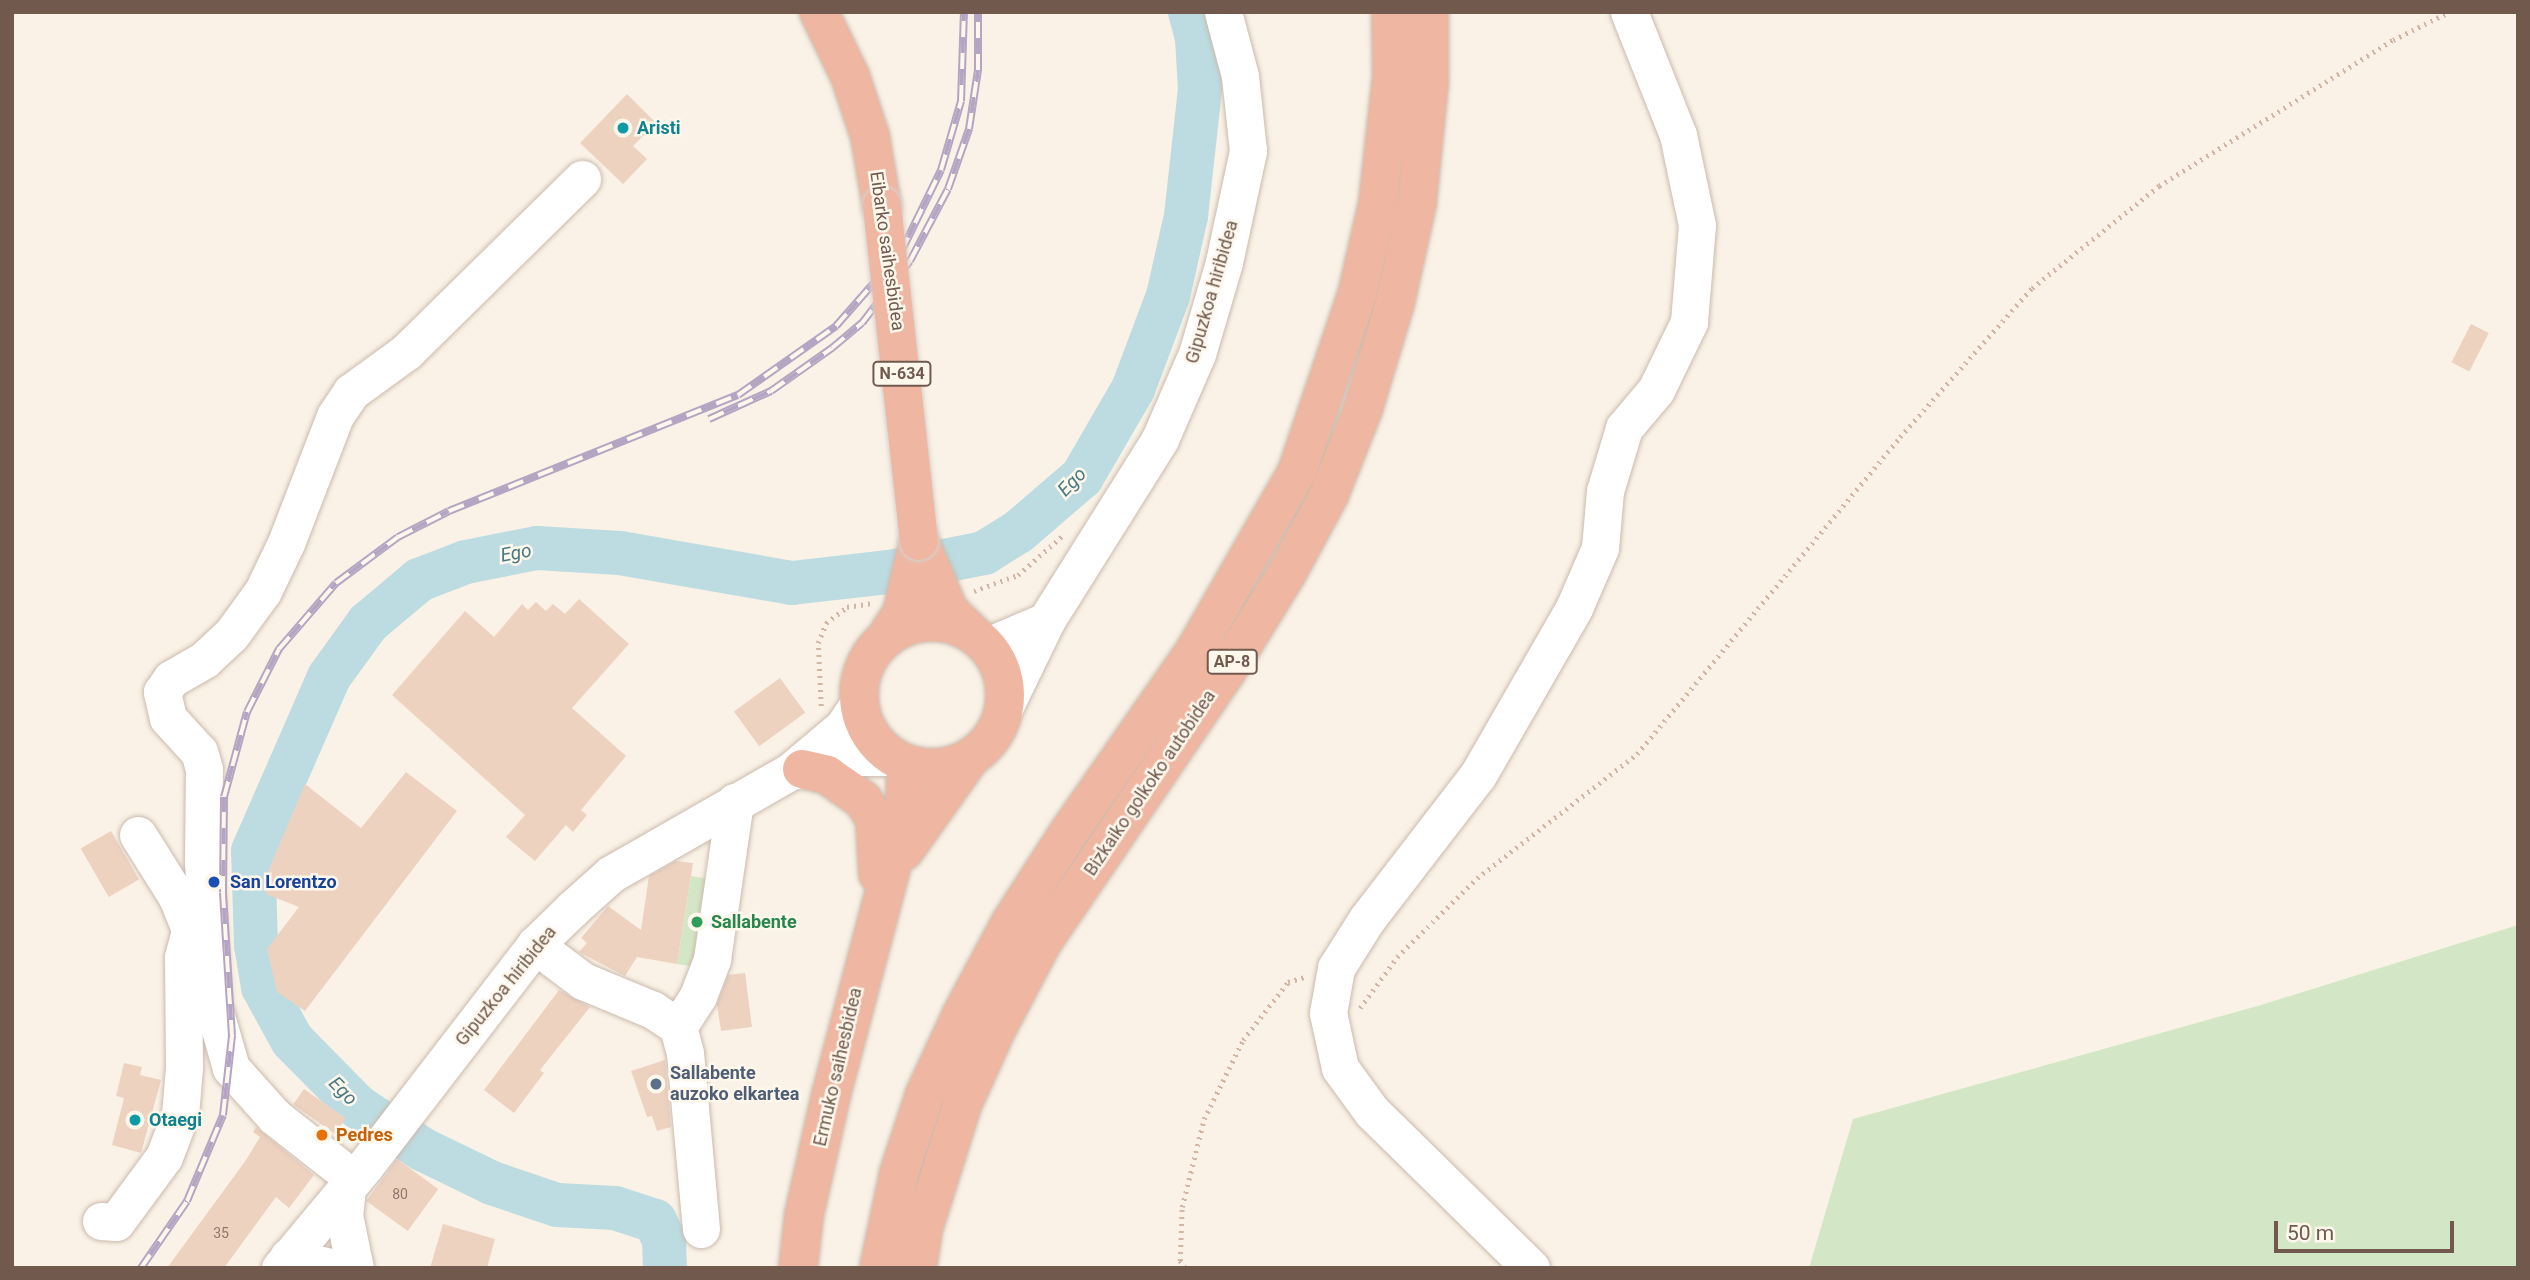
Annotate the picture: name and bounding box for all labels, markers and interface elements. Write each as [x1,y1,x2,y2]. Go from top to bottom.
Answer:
place label: Aristi [637,117,681,139]
marker: Aristi [615,120,631,136]
street label: Eibarko saihesbidea [865,170,909,332]
street label: Gipuzkoa hiribidea [1181,218,1243,366]
road number: N-634 [872,362,932,386]
water label: Ego [1053,463,1091,501]
water label: Ego [499,539,533,567]
road number: AP-8 [1206,650,1258,674]
street label: Bizkaiko golkoko autobidea [1080,686,1220,880]
place label: San Lorentzo [230,871,337,893]
marker: San Lorentzo [204,872,224,892]
place label: Sallabente [711,911,797,933]
marker: Sallabente [689,914,705,930]
street label: Gipuzkoa hiribidea [451,922,561,1050]
street label: Ermuko saihesbidea [809,986,867,1148]
place label: Sallabente auzoko elkartea [670,1063,799,1106]
water label: Ego [324,1072,362,1110]
marker: Sallabente auzoko elkartea [648,1076,664,1092]
place label: Otaegi [149,1109,202,1131]
marker: Otaegi [127,1112,143,1128]
place label: Pedres [336,1124,393,1146]
marker: Pedres [314,1127,330,1143]
house number: 80 [392,1186,408,1202]
scale bar [2278,1206,2458,1250]
text: 50 m [2287,1221,2334,1245]
house number: 35 [213,1225,229,1241]

